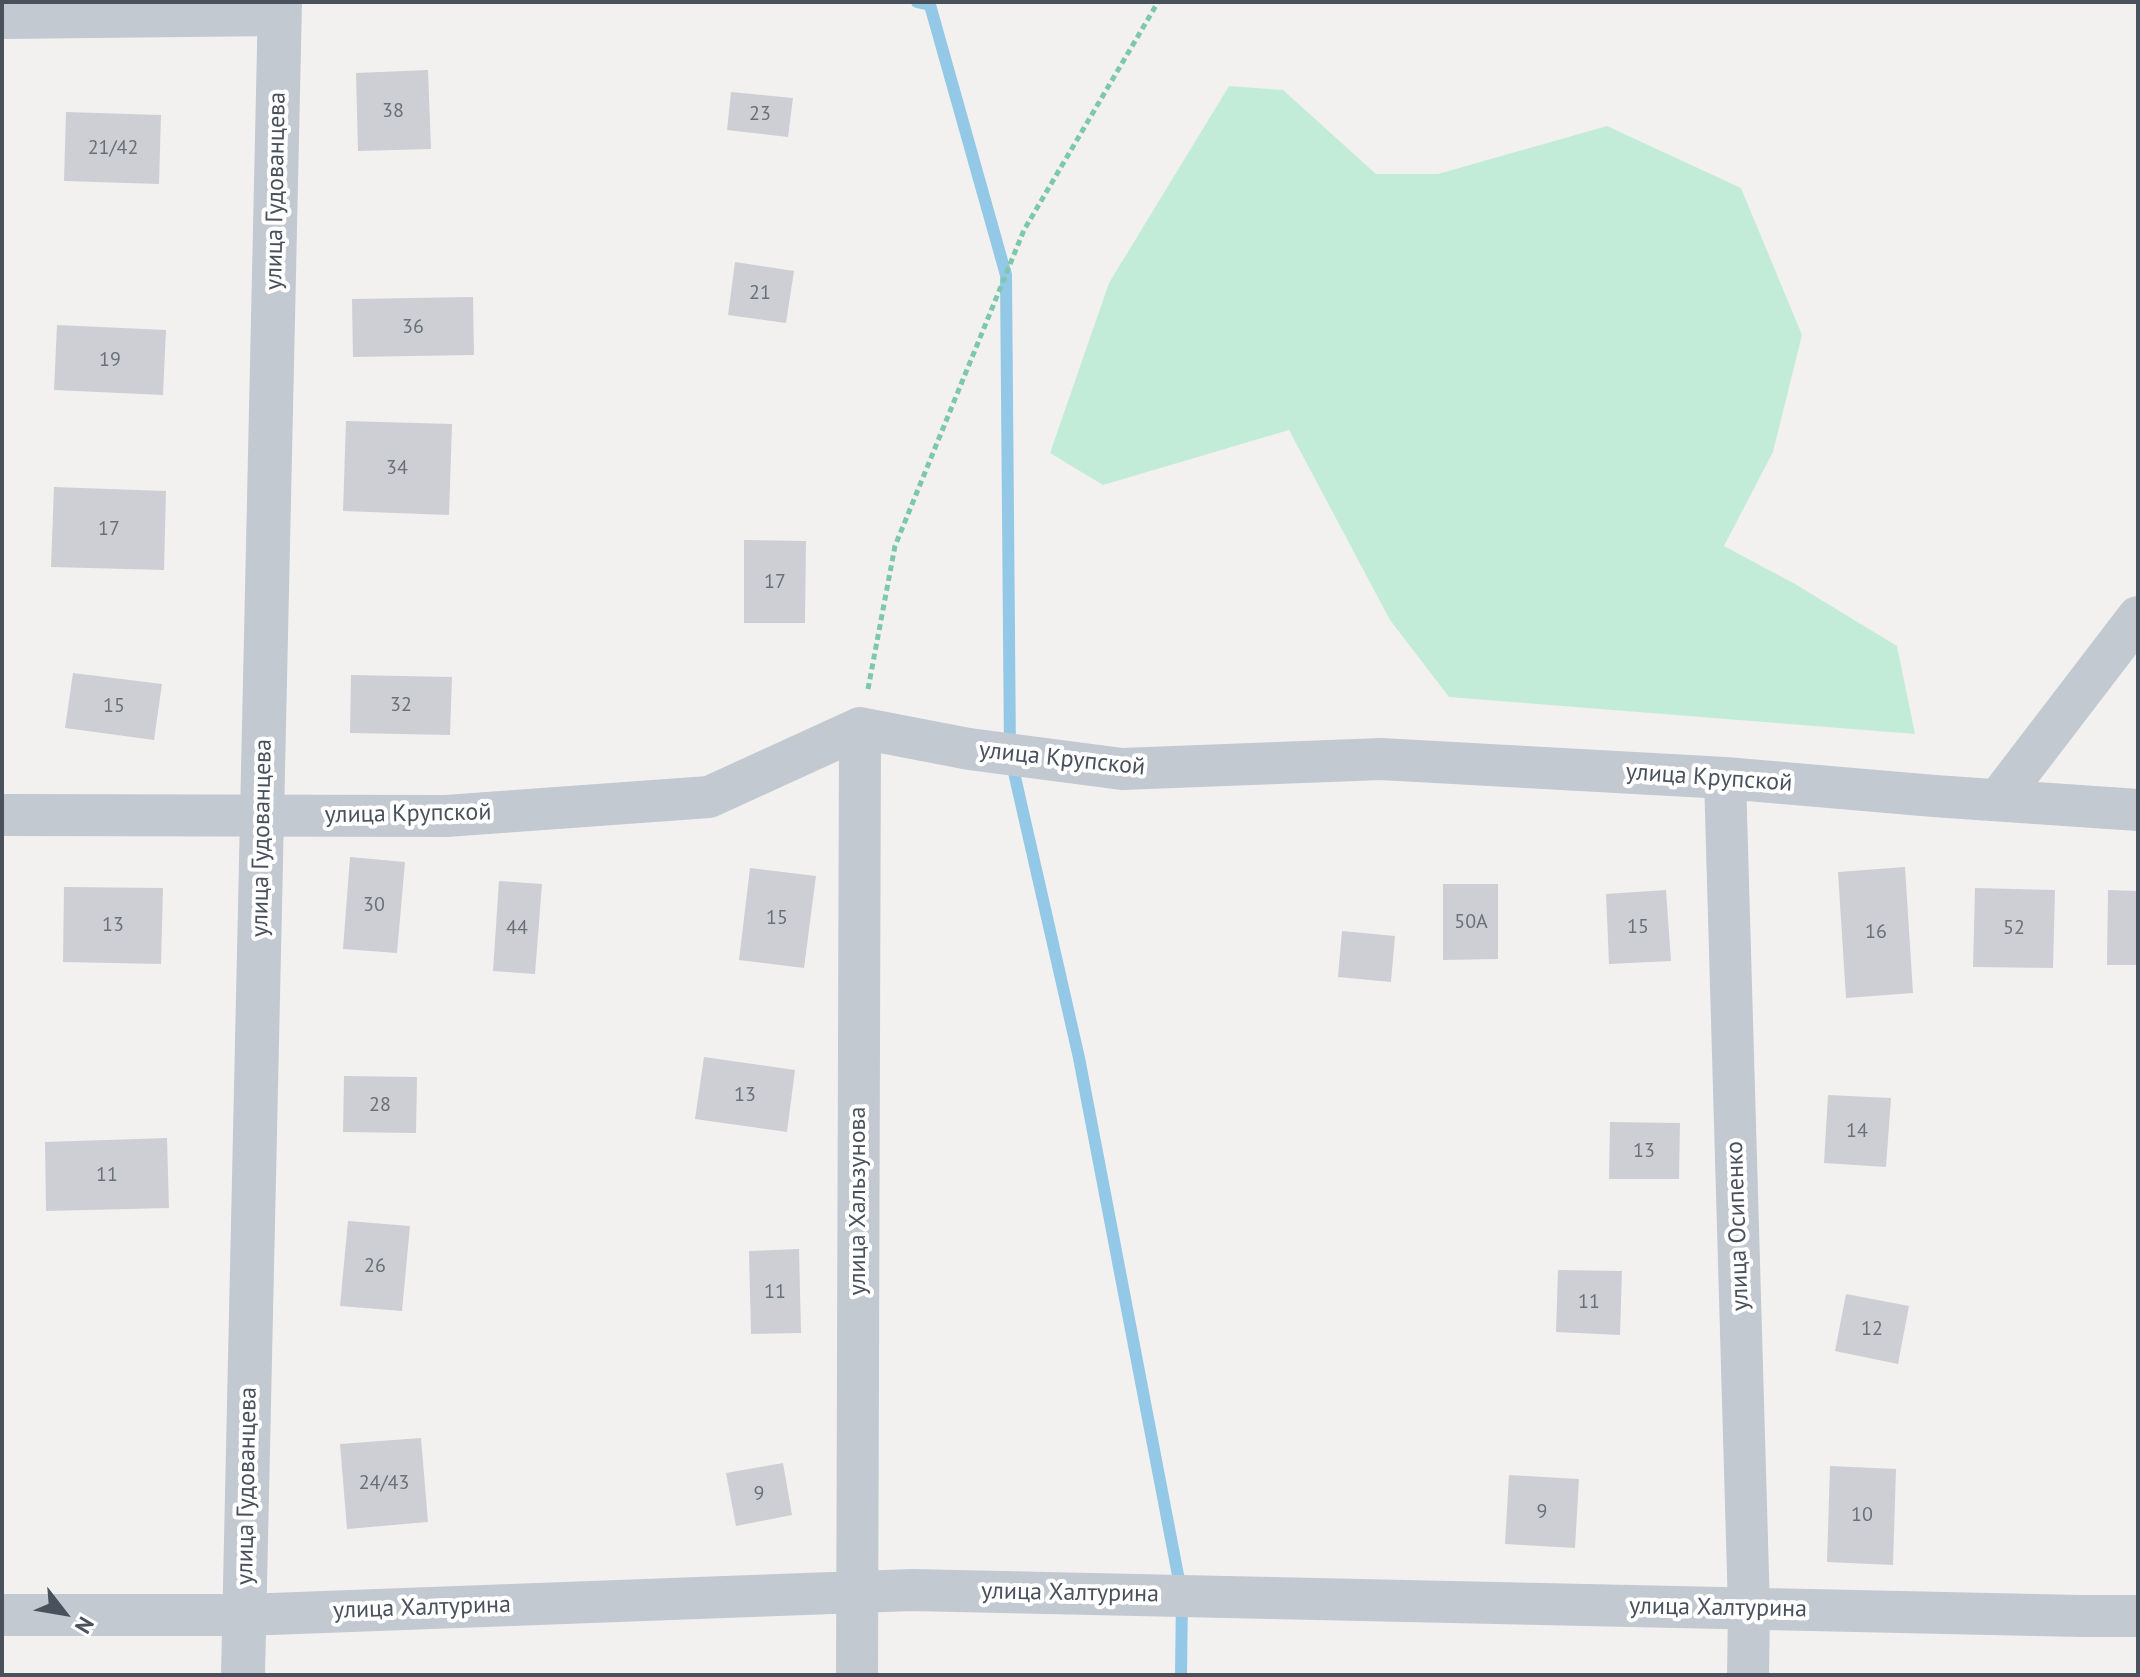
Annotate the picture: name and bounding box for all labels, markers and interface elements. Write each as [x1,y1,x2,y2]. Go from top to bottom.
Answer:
street label: улица Гудованцева [260,92,292,290]
house number: 38 [382,99,404,123]
house number: 23 [749,102,771,126]
house number: 21/42 [88,136,138,160]
house number: 21 [749,281,771,305]
house number: 36 [402,315,424,339]
house number: 19 [99,348,121,372]
house number: 34 [386,456,408,480]
house number: 17 [98,517,120,541]
house number: 17 [764,570,786,594]
house number: 32 [390,693,412,717]
house number: 15 [103,694,125,718]
street label: улица Крупской [978,736,1146,782]
street label: улица Гудованцева [246,739,278,937]
street label: улица Крупской [1625,758,1793,798]
street label: улица Крупской [324,798,492,830]
house number: 30 [363,893,385,917]
house number: 15 [766,906,788,930]
house number: 50А [1454,910,1488,934]
house number: 13 [102,913,124,937]
house number: 15 [1627,915,1649,939]
house number: 44 [506,916,528,940]
house number: 52 [2003,916,2025,940]
house number: 16 [1865,920,1887,944]
house number: 13 [734,1083,756,1107]
house number: 28 [369,1093,391,1117]
street label: улица Хальзунова [844,1107,872,1295]
house number: 14 [1846,1119,1868,1143]
house number: 13 [1633,1139,1655,1163]
street label: улица Осипенко [1721,1141,1755,1311]
house number: 11 [96,1163,118,1187]
house number: 26 [364,1254,386,1278]
house number: 11 [764,1280,786,1304]
house number: 11 [1578,1290,1600,1314]
house number: 12 [1861,1317,1883,1341]
street label: улица Гудованцева [231,1387,263,1585]
house number: 24/43 [359,1471,409,1495]
house number: 9 [754,1482,764,1506]
house number: 9 [1537,1500,1547,1524]
house number: 10 [1851,1503,1873,1527]
north arrow [24,1573,104,1653]
street label: улица Халтурина [981,1577,1159,1609]
street label: улица Халтурина [333,1591,511,1625]
street label: улица Халтурина [1629,1592,1807,1624]
text: N [69,1612,100,1639]

